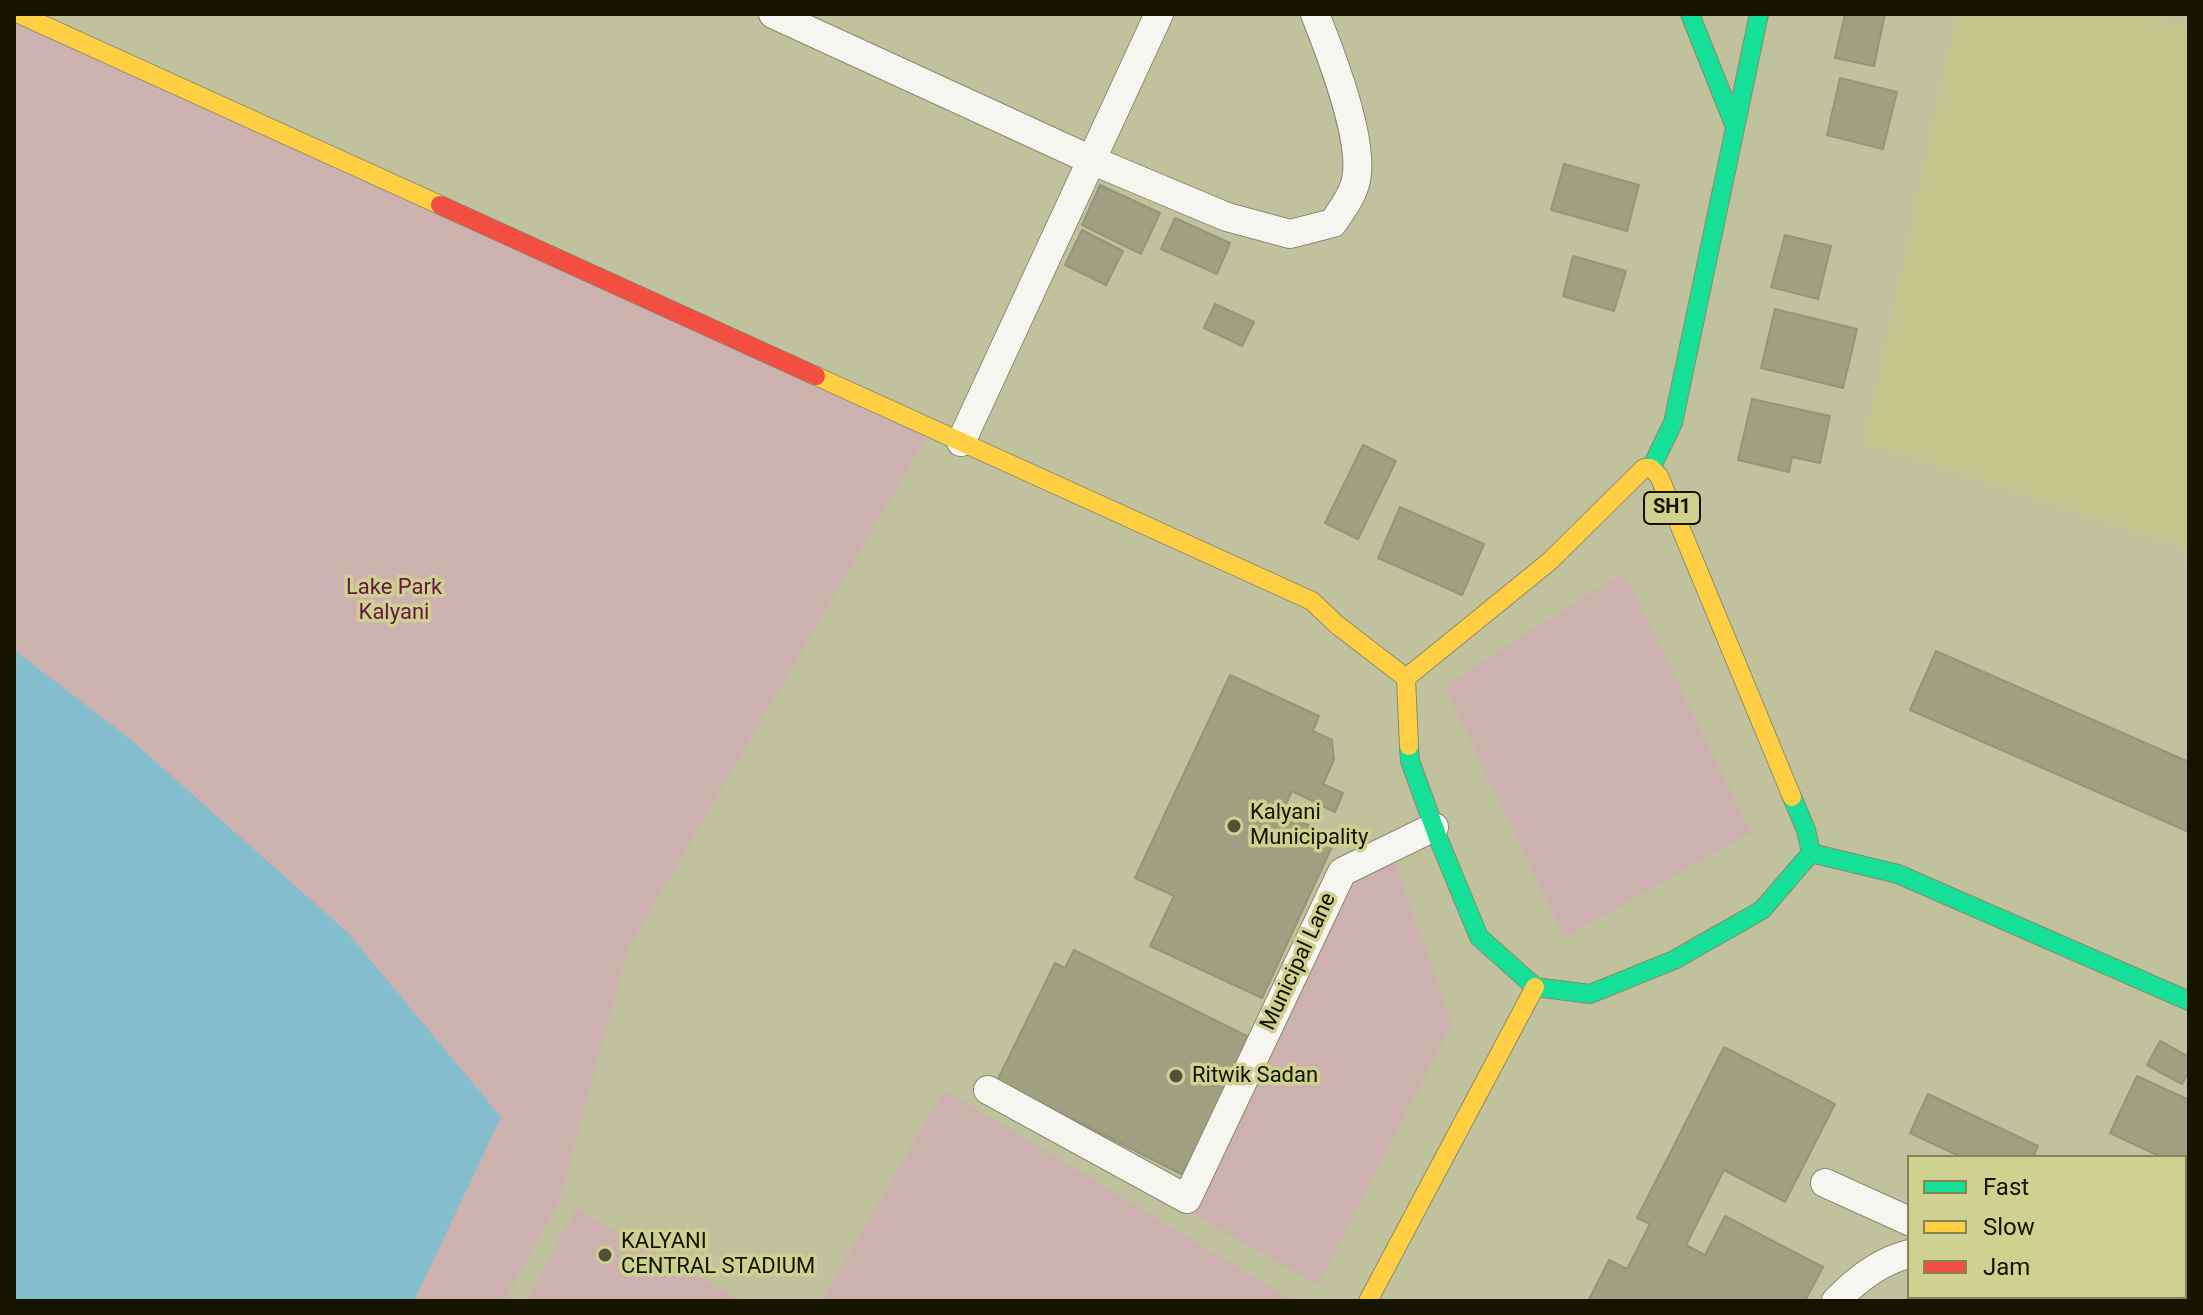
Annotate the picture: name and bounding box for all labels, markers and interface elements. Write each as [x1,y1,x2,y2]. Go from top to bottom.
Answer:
road number: SH1 [1644,492,1700,524]
park label: Lake Park Kalyani [346,575,442,626]
place label: Kalyani Municipality [1250,800,1368,852]
marker: Kalyani Municipality [1225,817,1243,835]
street label: Municipal Lane [1256,889,1342,1035]
place label: Ritwik Sadan [1192,1063,1318,1089]
marker: Ritwik Sadan [1167,1067,1185,1085]
legend [1907,1155,2187,1299]
text: Fast [1983,1173,2029,1201]
text: Slow [1983,1213,2035,1241]
place label: KALYANI CENTRAL STADIUM [621,1229,815,1280]
marker: KALYANI CENTRAL STADIUM [596,1246,614,1264]
text: Jam [1983,1253,2030,1281]

